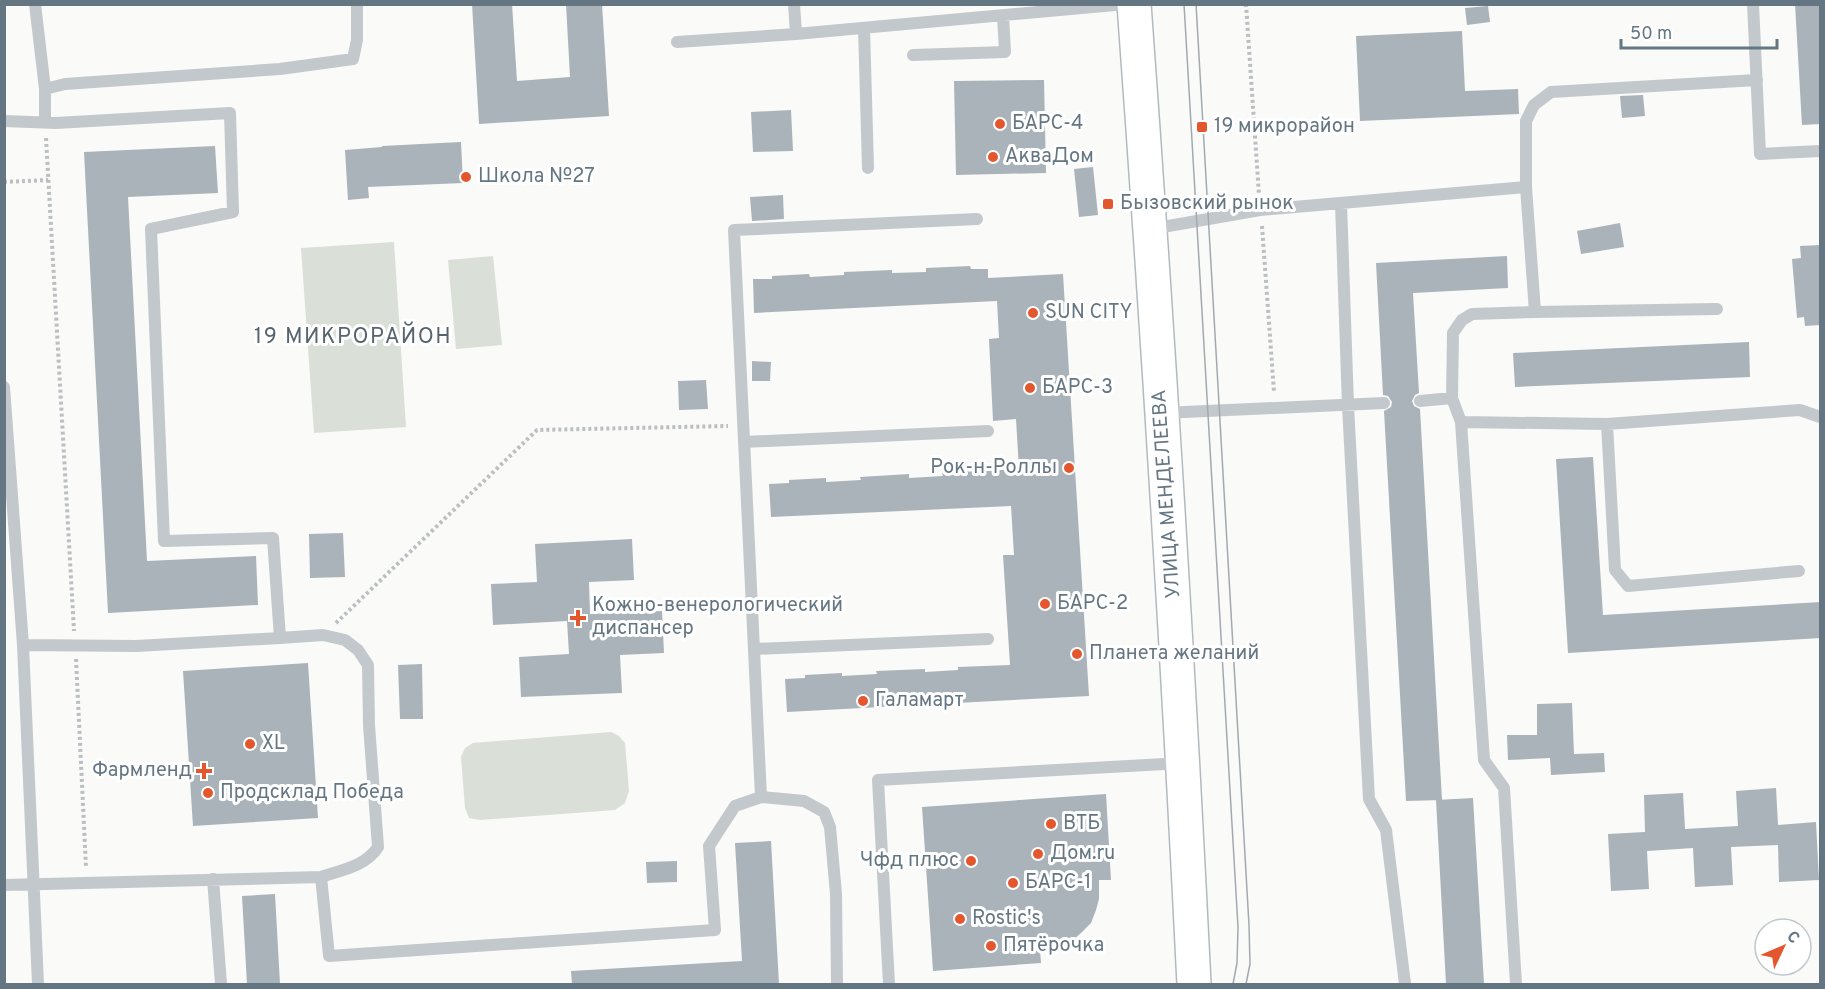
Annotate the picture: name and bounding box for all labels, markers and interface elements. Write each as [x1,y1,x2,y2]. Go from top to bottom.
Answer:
scale bar [1621,12,1777,50]
text: 50 m [1630,23,1672,46]
place label: БАРС-4 [1012,111,1083,137]
place label: 19 микрорайон [1214,114,1355,140]
marker: БАРС-4 [993,117,1007,131]
marker: 19 микрорайон [1195,120,1209,134]
place label: АкваДом [1005,144,1094,170]
marker: АкваДом [986,150,1000,164]
place label: Школа №27 [478,164,595,190]
marker: Школа №27 [459,170,473,184]
place label: Бызовский рынок [1120,191,1294,217]
marker: Бызовский рынок [1101,197,1115,211]
place label: SUN CITY [1045,300,1132,326]
marker: SUN CITY [1026,306,1040,320]
district label: 19 МИКРОРАЙОН [254,321,452,351]
place label: БАРС-3 [1042,375,1113,401]
marker: БАРС-3 [1023,381,1037,395]
street label: УЛИЦА МЕНДЕЛЕЕВА [1147,389,1187,599]
place label: Рок-н-Роллы [930,455,1057,481]
marker: Рок-н-Роллы [1062,461,1076,475]
place label: БАРС-2 [1057,591,1128,617]
place label: Кожно-венерологический диспансер [592,593,843,642]
marker: БАРС-2 [1038,597,1052,611]
marker: Кожно-венерологический диспансер [569,609,587,627]
place label: Планета желаний [1089,641,1259,667]
marker: Планета желаний [1070,647,1084,661]
place label: Галамарт [875,688,964,714]
marker: Галамарт [856,694,870,708]
place label: XL [262,731,285,757]
marker: XL [243,737,257,751]
place label: Фармленд [92,758,192,784]
marker: Фармленд [197,764,211,778]
place label: Продсклад Победа [220,780,404,806]
marker: Продсклад Победа [201,786,215,800]
place label: ВТБ [1063,811,1100,837]
marker: ВТБ [1044,817,1058,831]
place label: Дом.ru [1050,841,1115,867]
marker: Дом.ru [1031,847,1045,861]
place label: Чфд плюс [860,848,959,874]
marker: Чфд плюс [964,854,978,868]
place label: БАРС-1 [1025,870,1092,896]
marker: БАРС-1 [1006,876,1020,890]
place label: Rostic's [972,906,1041,932]
marker: Rostic's [953,912,967,926]
north arrow [1753,917,1813,977]
text: С [1782,927,1803,949]
place label: Пятёрочка [1003,933,1104,959]
marker: Пятёрочка [984,939,998,953]

